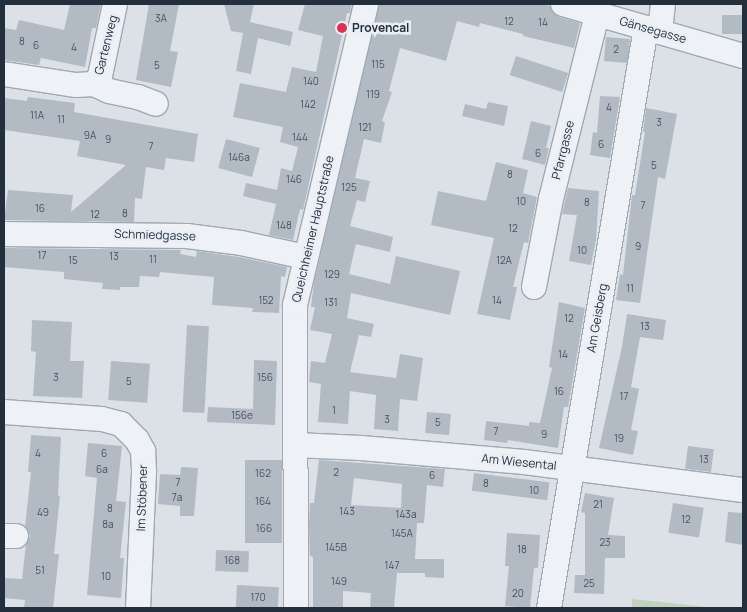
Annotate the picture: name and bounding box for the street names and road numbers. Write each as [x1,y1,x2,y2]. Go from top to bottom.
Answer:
street label: Gartenweg [92,14,120,76]
street label: Gänsegasse [618,14,688,46]
street label: Pfarrgasse [549,119,577,181]
street label: Queichheimer Hauptstraße [289,154,337,304]
street label: Schmiedgasse [114,226,196,244]
street label: Am Geisberg [584,282,610,354]
street label: Am Wiesental [481,451,557,473]
street label: Im Stöbener [134,464,150,532]

